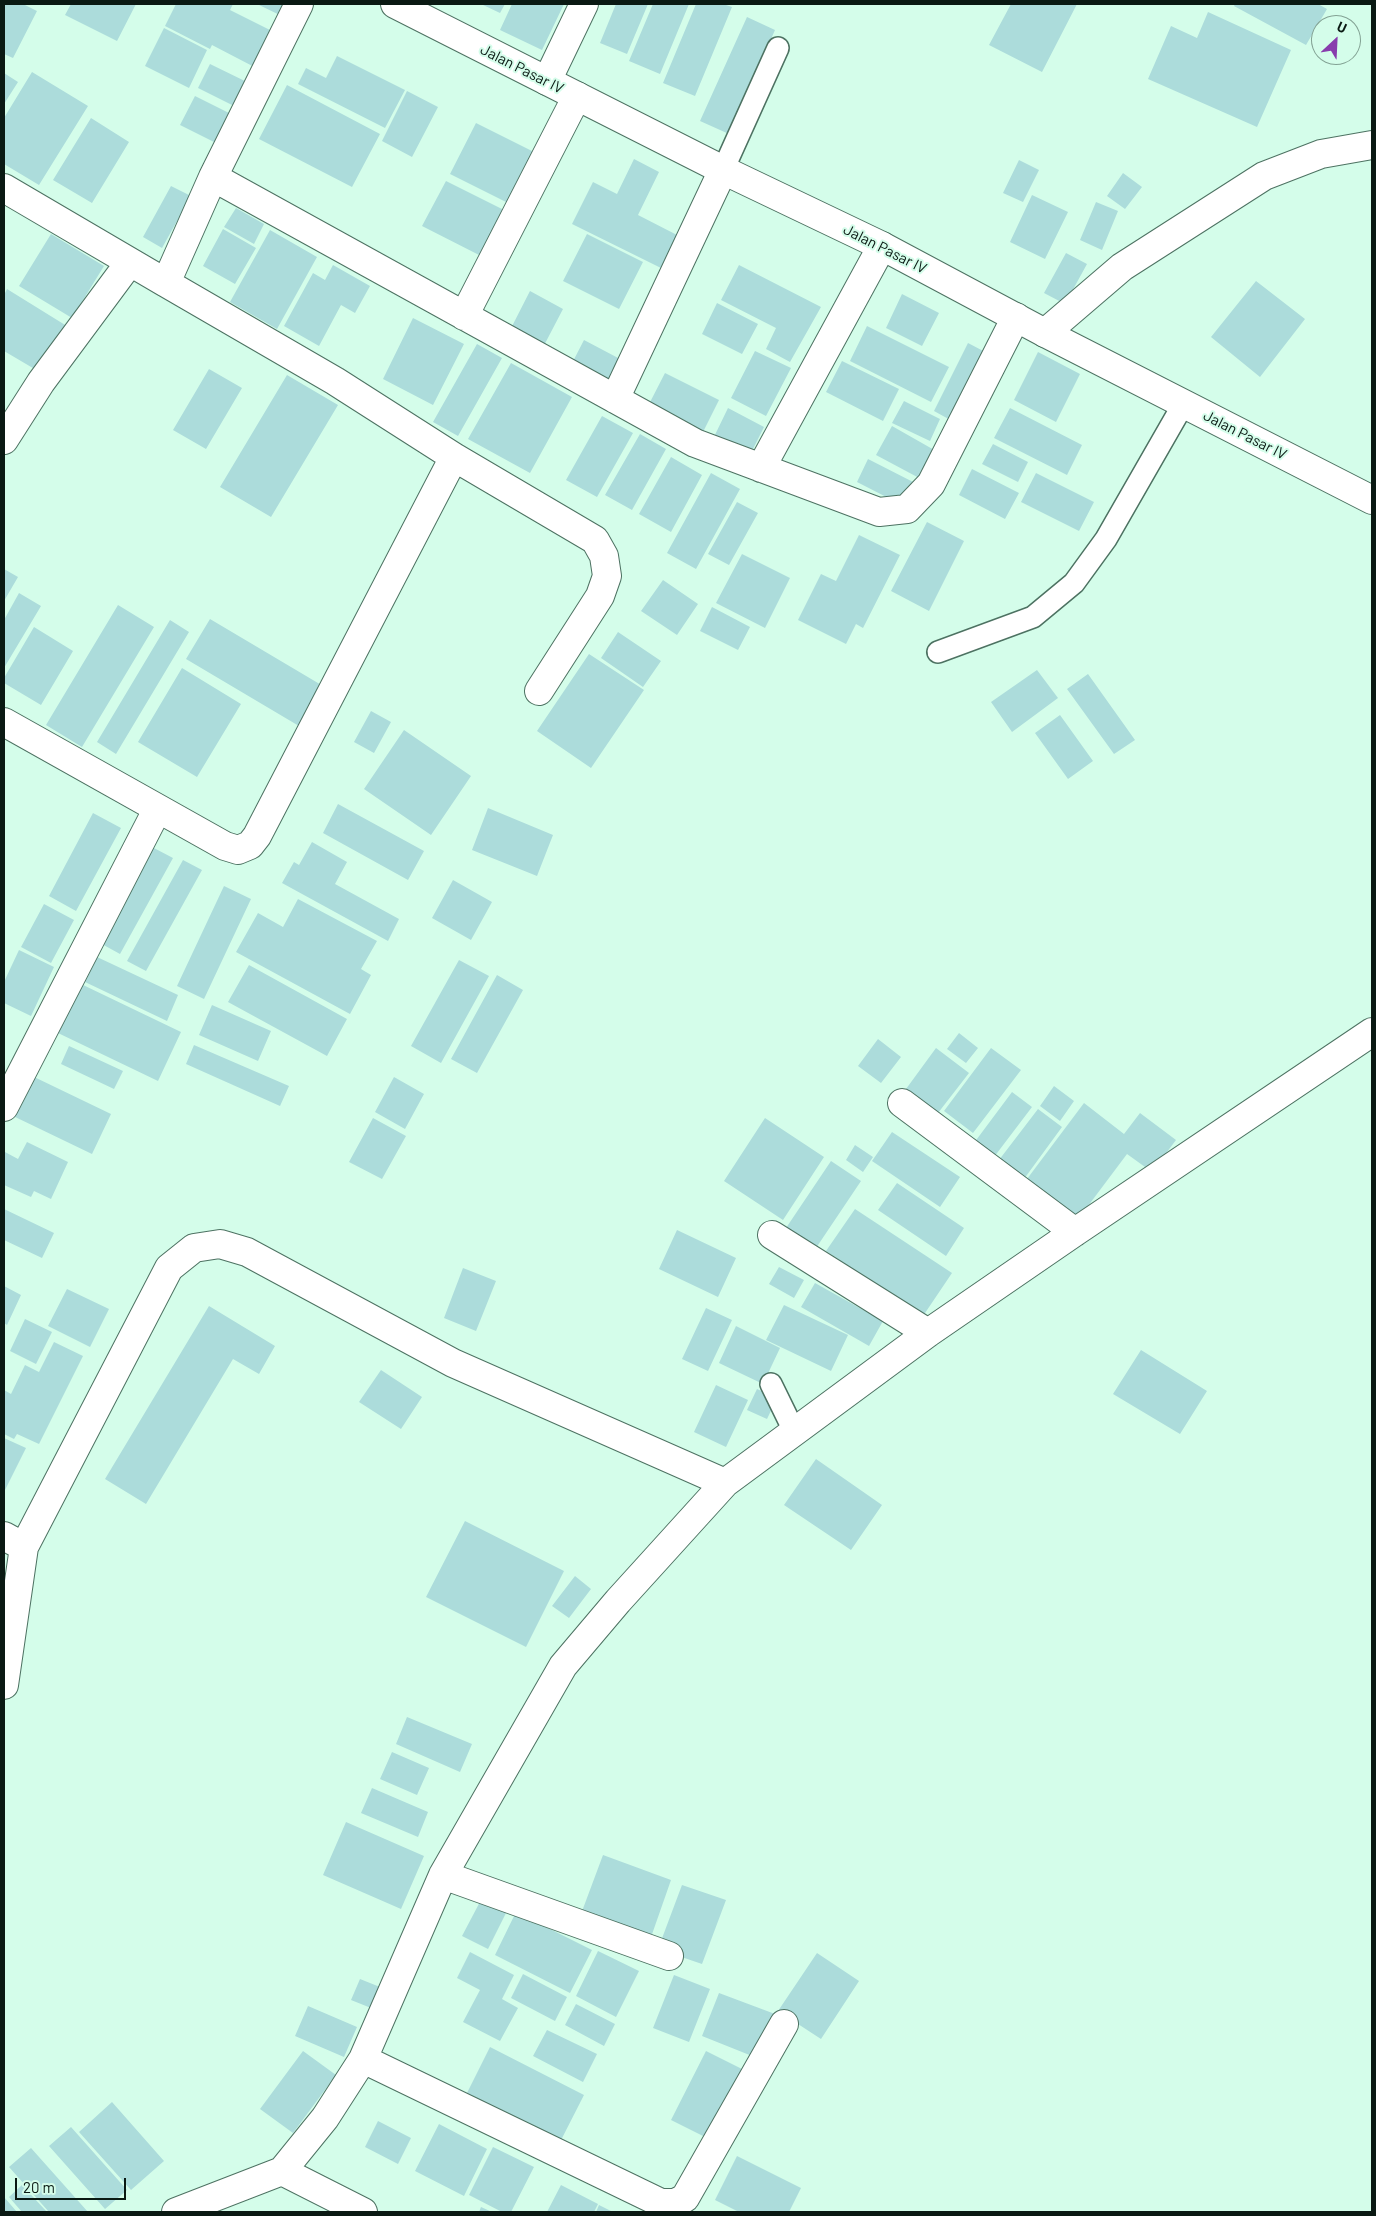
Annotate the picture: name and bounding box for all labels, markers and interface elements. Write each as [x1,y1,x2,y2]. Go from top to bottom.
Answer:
north arrow [1311,15,1361,65]
text: U [1335,17,1350,36]
street label: Jalan Pasar IV [477,40,567,98]
street label: Jalan Pasar IV [840,220,930,278]
street label: Jalan Pasar IV [1200,406,1290,464]
scale bar [18,2168,129,2200]
text: 20 m [23,2178,55,2196]

